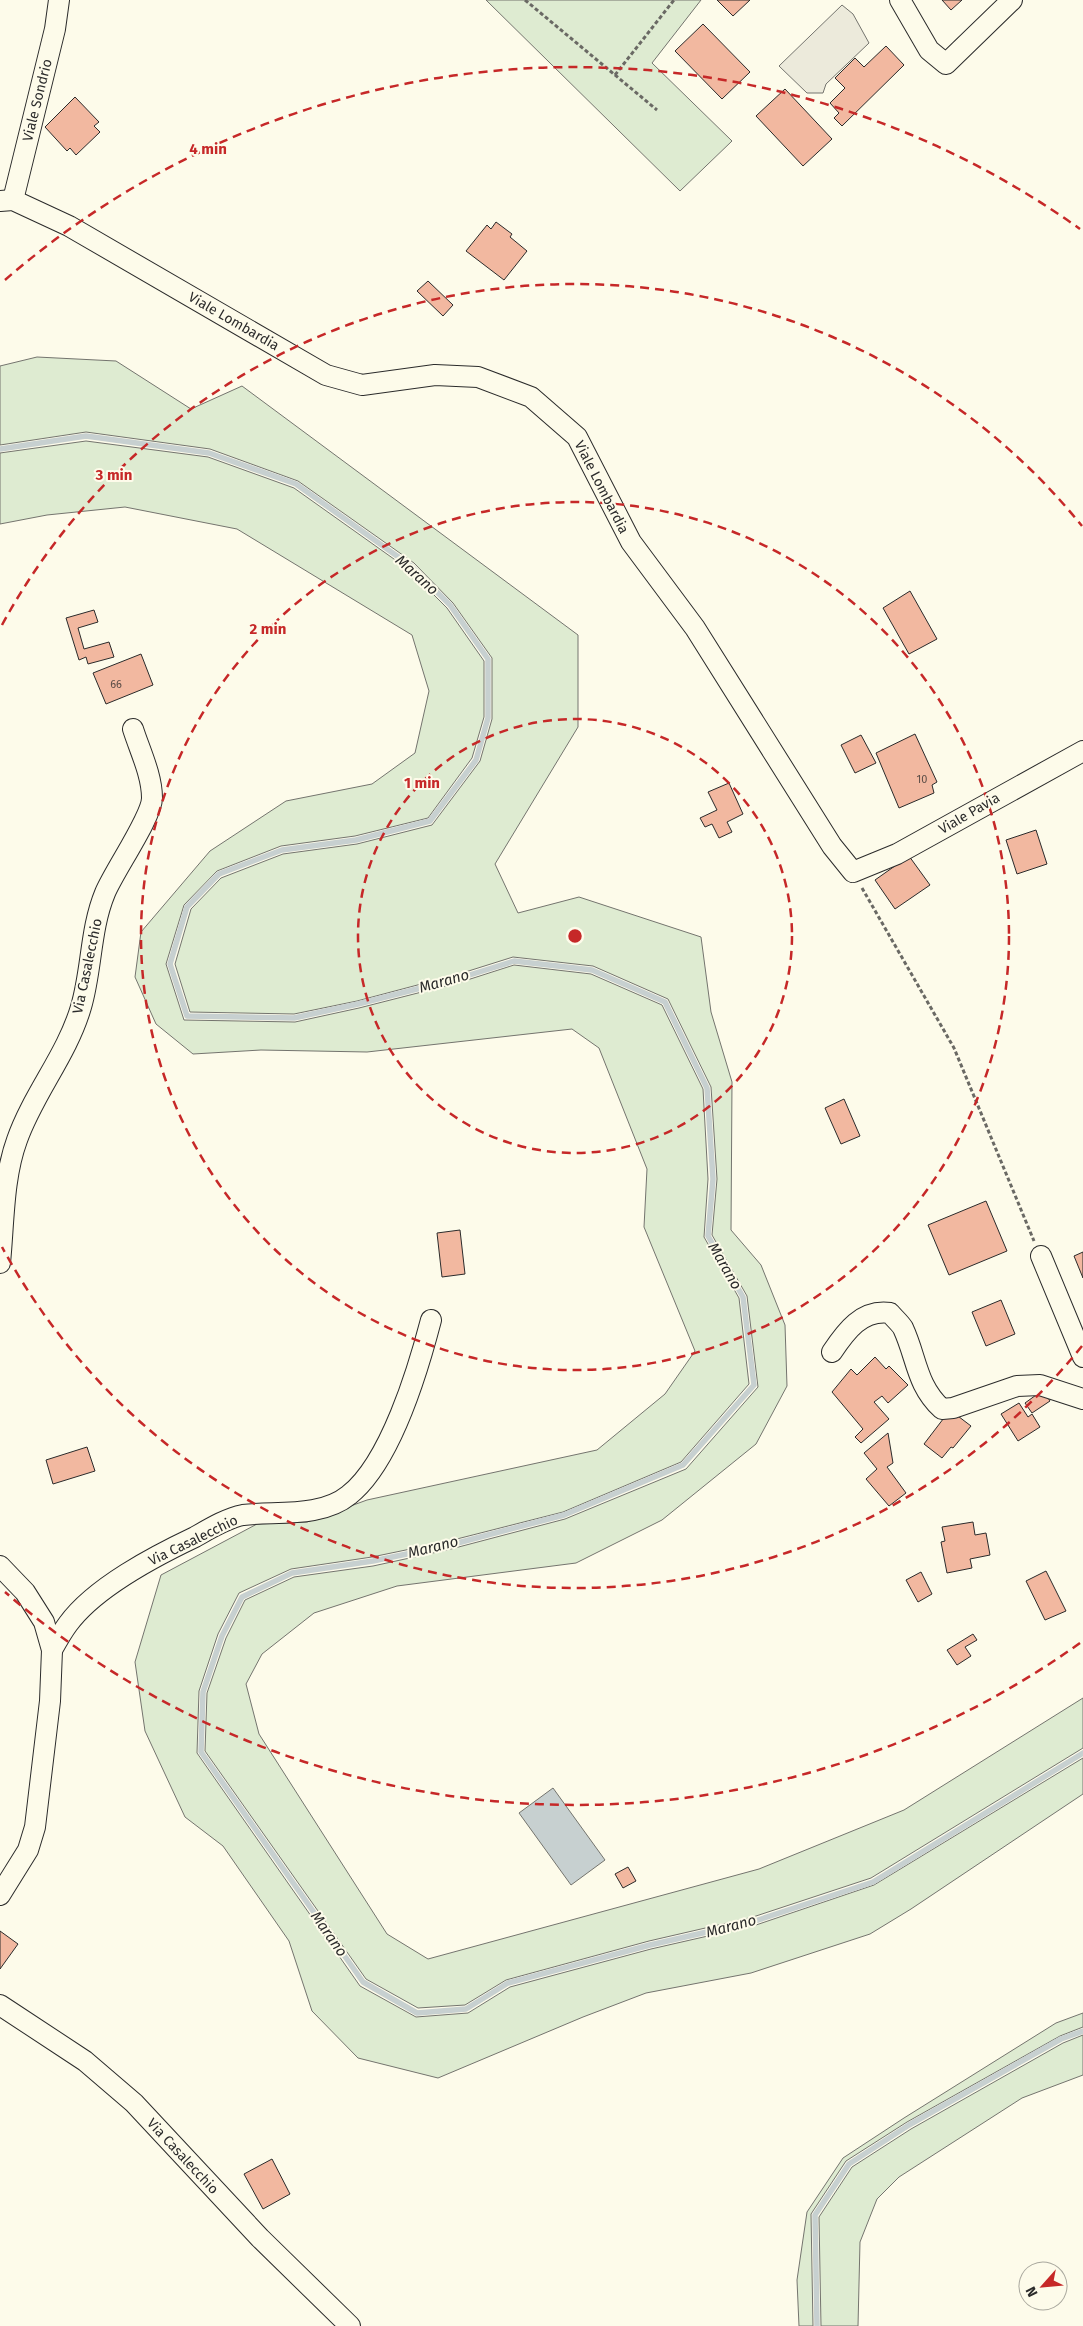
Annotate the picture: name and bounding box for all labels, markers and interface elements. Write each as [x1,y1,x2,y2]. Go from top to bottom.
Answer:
street label: Viale Sondrio [19,57,56,143]
text: 4 min [189,140,227,158]
street label: Viale Lombardia [185,289,282,354]
street label: Viale Lombardia [571,438,632,537]
text: 3 min [95,466,132,484]
water label: Marano [392,551,442,599]
text: 2 min [250,620,286,638]
house number: 66 [110,678,122,691]
house number: 10 [917,773,927,786]
text: 1 min [404,774,440,792]
street label: Viale Pavia [936,789,1003,838]
street label: Via Casalecchio [69,917,106,1015]
centre of rings [566,927,584,945]
water label: Marano [417,965,471,997]
water label: Marano [704,1239,746,1293]
street label: Via Casalecchio [146,1512,241,1569]
water label: Marano [406,1532,460,1562]
water label: Marano [307,1908,351,1960]
water label: Marano [704,1911,758,1941]
street label: Via Casalecchio [143,2115,222,2198]
north arrow [1018,2261,1068,2311]
text: N [1022,2284,1042,2300]

